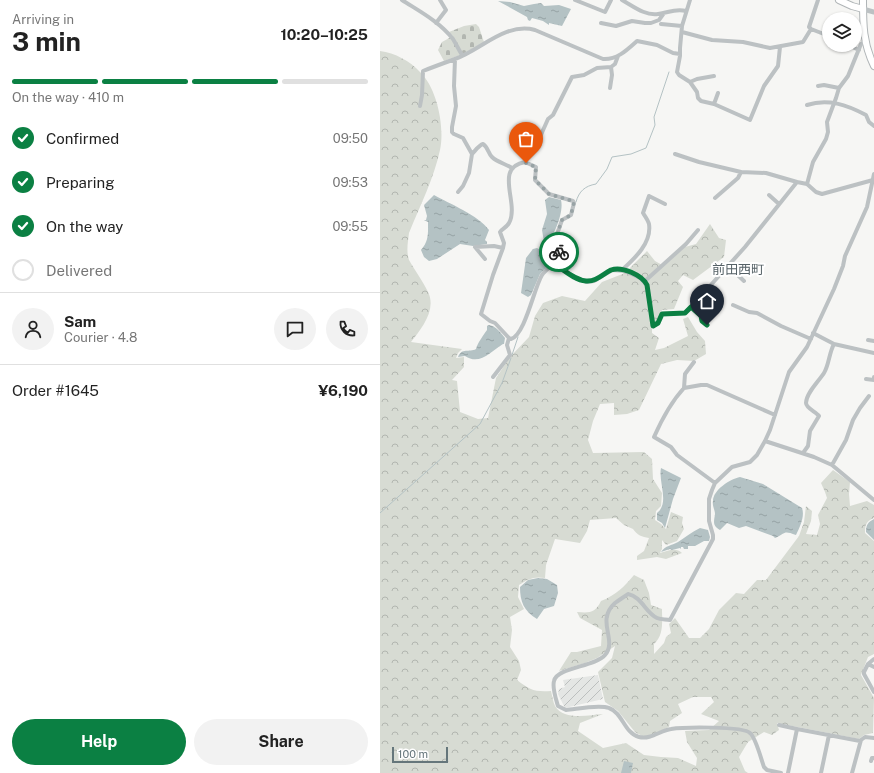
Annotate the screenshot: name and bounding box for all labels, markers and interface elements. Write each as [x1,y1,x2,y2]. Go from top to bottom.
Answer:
text: Arriving in [12,12,74,27]
map controls [822,12,862,52]
button: layers [822,12,862,52]
text: 3 min [12,26,81,57]
text: 10:20–10:25 [280,26,368,43]
text: On the way · 410 m [12,90,124,105]
pin [509,122,543,163]
icon: check [12,127,34,149]
icon: bag [515,128,537,150]
text: Confirmed [46,130,119,147]
text: 09:50 [333,131,368,146]
icon: check [12,171,34,193]
text: Preparing [46,174,115,191]
text: 09:53 [333,175,368,190]
icon: check [12,215,34,237]
text: On the way [46,218,123,235]
text: 09:55 [332,219,368,234]
courier [539,232,579,272]
icon: bike [548,241,570,263]
text: Delivered [46,262,112,279]
district label: 前田西町 [712,262,764,277]
pin [690,284,724,325]
icon: home [696,290,718,312]
button: person [12,308,54,350]
button: chat [274,308,316,350]
button: phone [326,308,368,350]
text: Sam [64,313,96,330]
text: Courier · 4.8 [64,330,137,345]
text: Order #1645 [12,382,99,399]
text: ¥6,190 [318,382,368,399]
button: Help [12,719,186,765]
button: Share [194,719,368,765]
scale bar [392,745,448,764]
text: 100 m [398,748,428,760]

